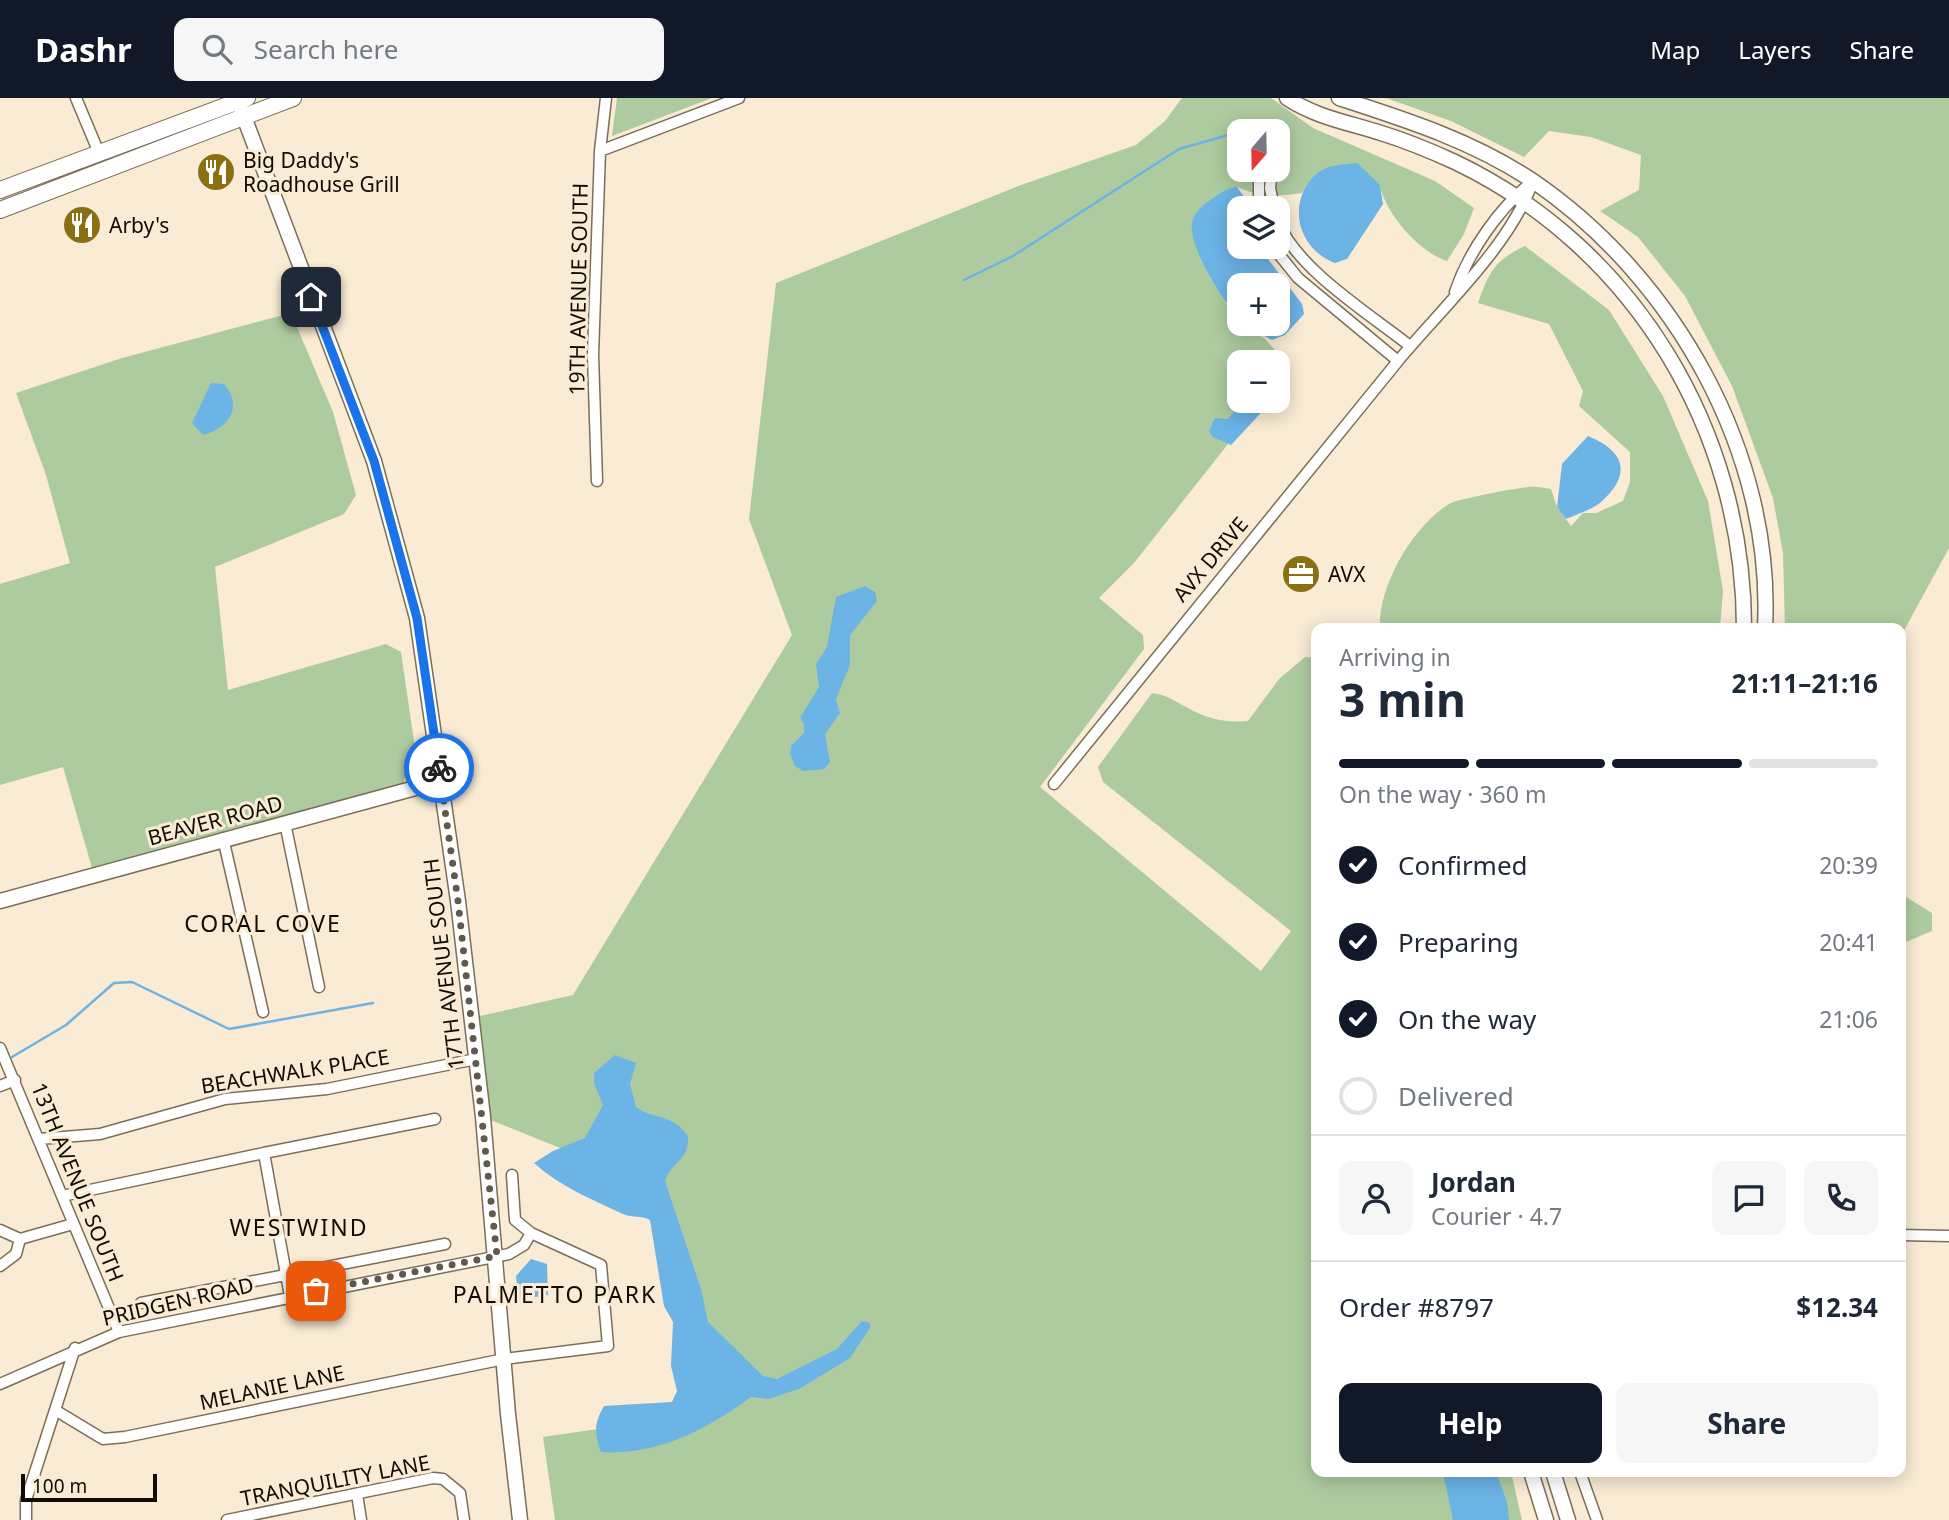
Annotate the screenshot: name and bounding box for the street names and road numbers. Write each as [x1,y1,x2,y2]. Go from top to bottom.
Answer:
street label: 19TH AVENUE SOUTH [562,182,594,396]
street label: AVX DRIVE [1166,511,1254,607]
street label: BEAVER ROAD [144,789,286,851]
street label: 17TH AVENUE SOUTH [416,857,470,1071]
street label: BEACHWALK PLACE [199,1042,391,1100]
street label: 13TH AVENUE SOUTH [25,1078,131,1286]
street label: PRIDGEN ROAD [100,1270,256,1332]
street label: MELANIE LANE [197,1358,347,1416]
street label: TRANQUILITY LANE [238,1448,432,1512]

